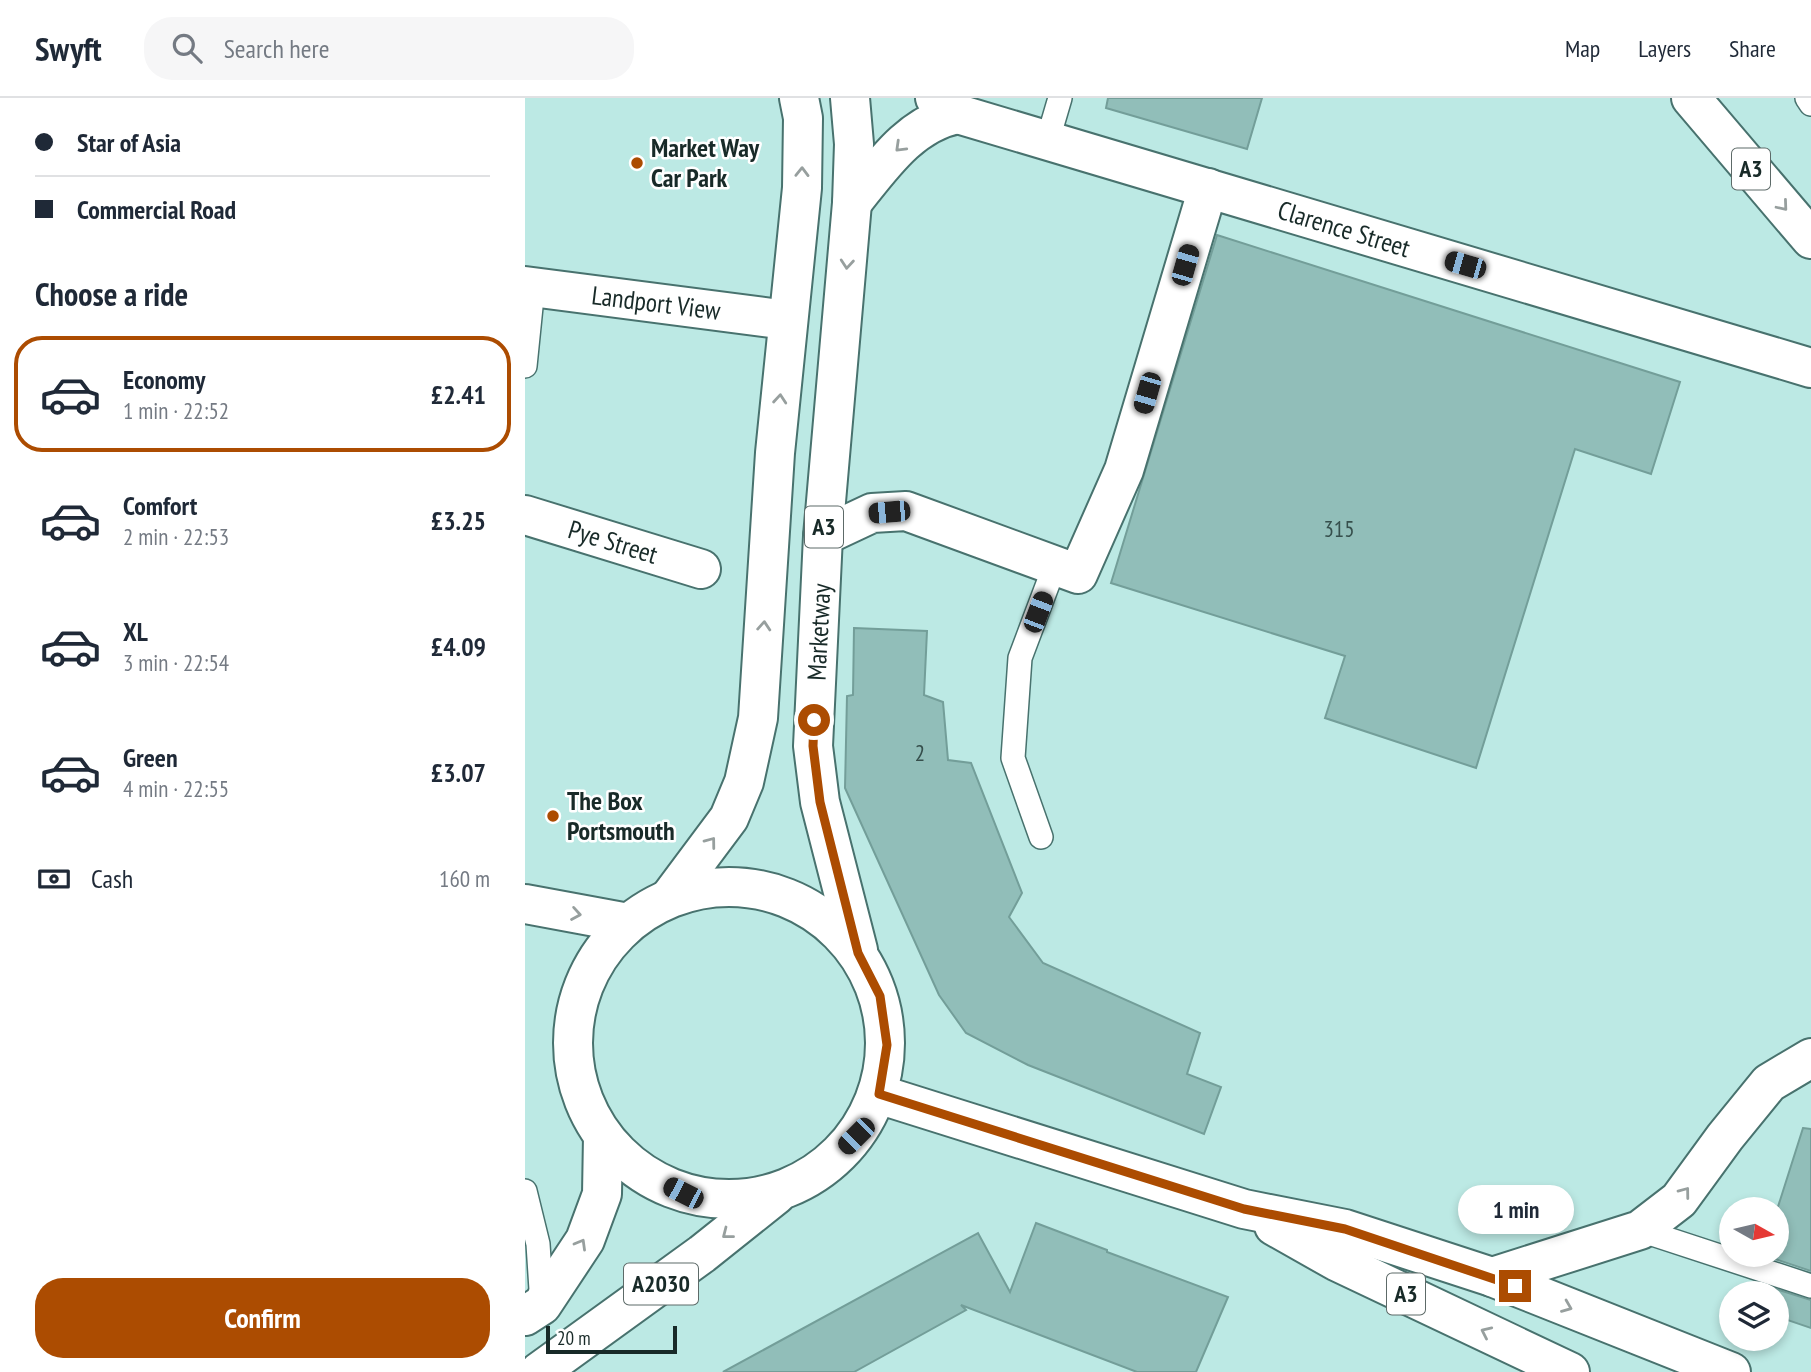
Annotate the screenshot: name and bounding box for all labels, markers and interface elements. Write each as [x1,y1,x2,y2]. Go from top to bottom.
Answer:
search box [144,17,634,80]
text: Swyft [35,27,102,70]
icon: search [168,29,206,67]
text: Search here [224,32,329,65]
text: Map [1565,33,1600,64]
text: Layers [1638,33,1691,64]
text: Share [1729,33,1776,64]
text: Star of Asia [77,126,181,159]
place label: Market Way Car Park [651,131,760,194]
one-way arrow [895,138,908,151]
road number: A3 [1732,148,1770,190]
marker: Market Way Car Park [629,155,645,171]
one-way arrow [794,166,810,177]
text: Commercial Road [77,193,236,226]
street label: Clarence Street [1274,193,1414,264]
one-way arrow [1774,198,1787,211]
car [1170,242,1201,288]
car [1442,249,1489,281]
one-way arrow [840,259,855,270]
text: Choose a ride [35,273,188,315]
street label: Landport View [590,278,723,327]
icon: car [39,363,102,426]
text: Economy [123,363,205,396]
car [1132,370,1163,416]
text: £2.41 [431,378,486,411]
one-way arrow [772,393,787,404]
text: 1 min · 22:52 [123,396,229,425]
icon: car [39,489,102,552]
text: Comfort [123,489,197,522]
car [868,500,911,524]
text: £3.25 [431,504,486,537]
road number: A3 [805,506,843,547]
street label: Pye Street [565,512,662,571]
house number: 315 [1323,514,1355,543]
text: 2 min · 22:53 [123,522,229,551]
street label: Marketway [799,582,838,681]
car [1021,589,1056,635]
icon: car [39,615,102,678]
text: XL [123,615,148,648]
one-way arrow [756,620,771,631]
text: £4.09 [431,630,486,663]
text: 3 min · 22:54 [123,648,229,677]
route start [798,704,830,736]
house number: 2 [915,738,925,767]
icon: car [39,741,102,804]
text: Green [123,741,178,774]
text: £3.07 [431,756,486,789]
text: 4 min · 22:55 [123,774,229,803]
place label: The Box Portsmouth [567,784,675,847]
marker: The Box Portsmouth [545,808,561,824]
one-way arrow [703,837,715,850]
icon: cash [35,860,73,898]
text: Cash [91,862,133,895]
text: 160 m [439,864,490,893]
one-way arrow [571,906,582,921]
car [834,1114,879,1158]
car [660,1174,707,1212]
callout: 1 min [1457,1184,1573,1234]
one-way arrow [1677,1187,1690,1199]
text: 1 min [1493,1195,1539,1224]
north arrow [1719,1197,1789,1267]
map controls [1719,1197,1789,1351]
one-way arrow [723,1226,735,1239]
one-way arrow [573,1238,586,1251]
road number: A2030 [624,1264,698,1304]
route end [1499,1270,1531,1302]
road number: A3 [1387,1274,1425,1314]
button: Confirm [35,1278,490,1358]
button: layers [1719,1281,1789,1351]
one-way arrow [1560,1298,1572,1312]
scale bar [546,1323,677,1355]
text: 20 m [557,1326,591,1350]
one-way arrow [1481,1327,1493,1341]

